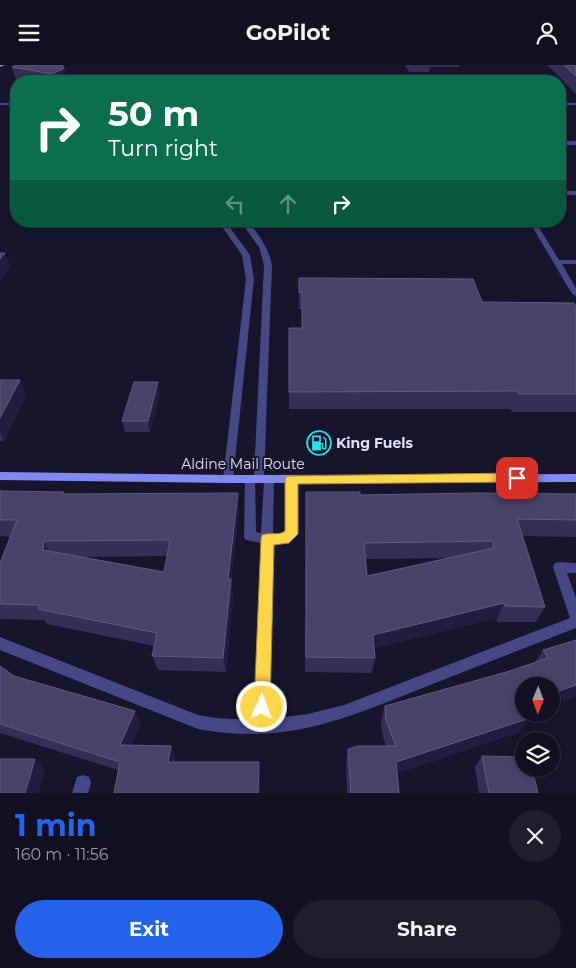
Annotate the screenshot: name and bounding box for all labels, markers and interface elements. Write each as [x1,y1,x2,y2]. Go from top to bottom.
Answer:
icon: menu [15,19,43,47]
text: GoPilot [246,19,330,46]
icon: person [533,19,561,47]
text: 50 m [108,92,199,135]
icon: right [25,95,90,160]
text: Turn right [108,135,218,162]
icon: left [221,190,249,218]
icon: ahead [274,190,302,218]
icon: right [327,190,355,218]
fuel station icon: King Fuels [306,430,332,456]
place label: King Fuels [336,434,413,452]
street label: Aldine Mail Route [181,455,305,473]
pin [496,457,538,499]
icon: arrive [503,464,531,492]
north arrow [515,677,560,723]
map controls [515,677,560,777]
position arrow [235,680,287,732]
button: layers [515,732,560,777]
text: 1 min [15,807,96,844]
button: close [509,810,561,862]
text: 160 m · 11:56 [15,845,108,864]
button: Exit [15,900,283,958]
button: Share [293,900,561,958]

